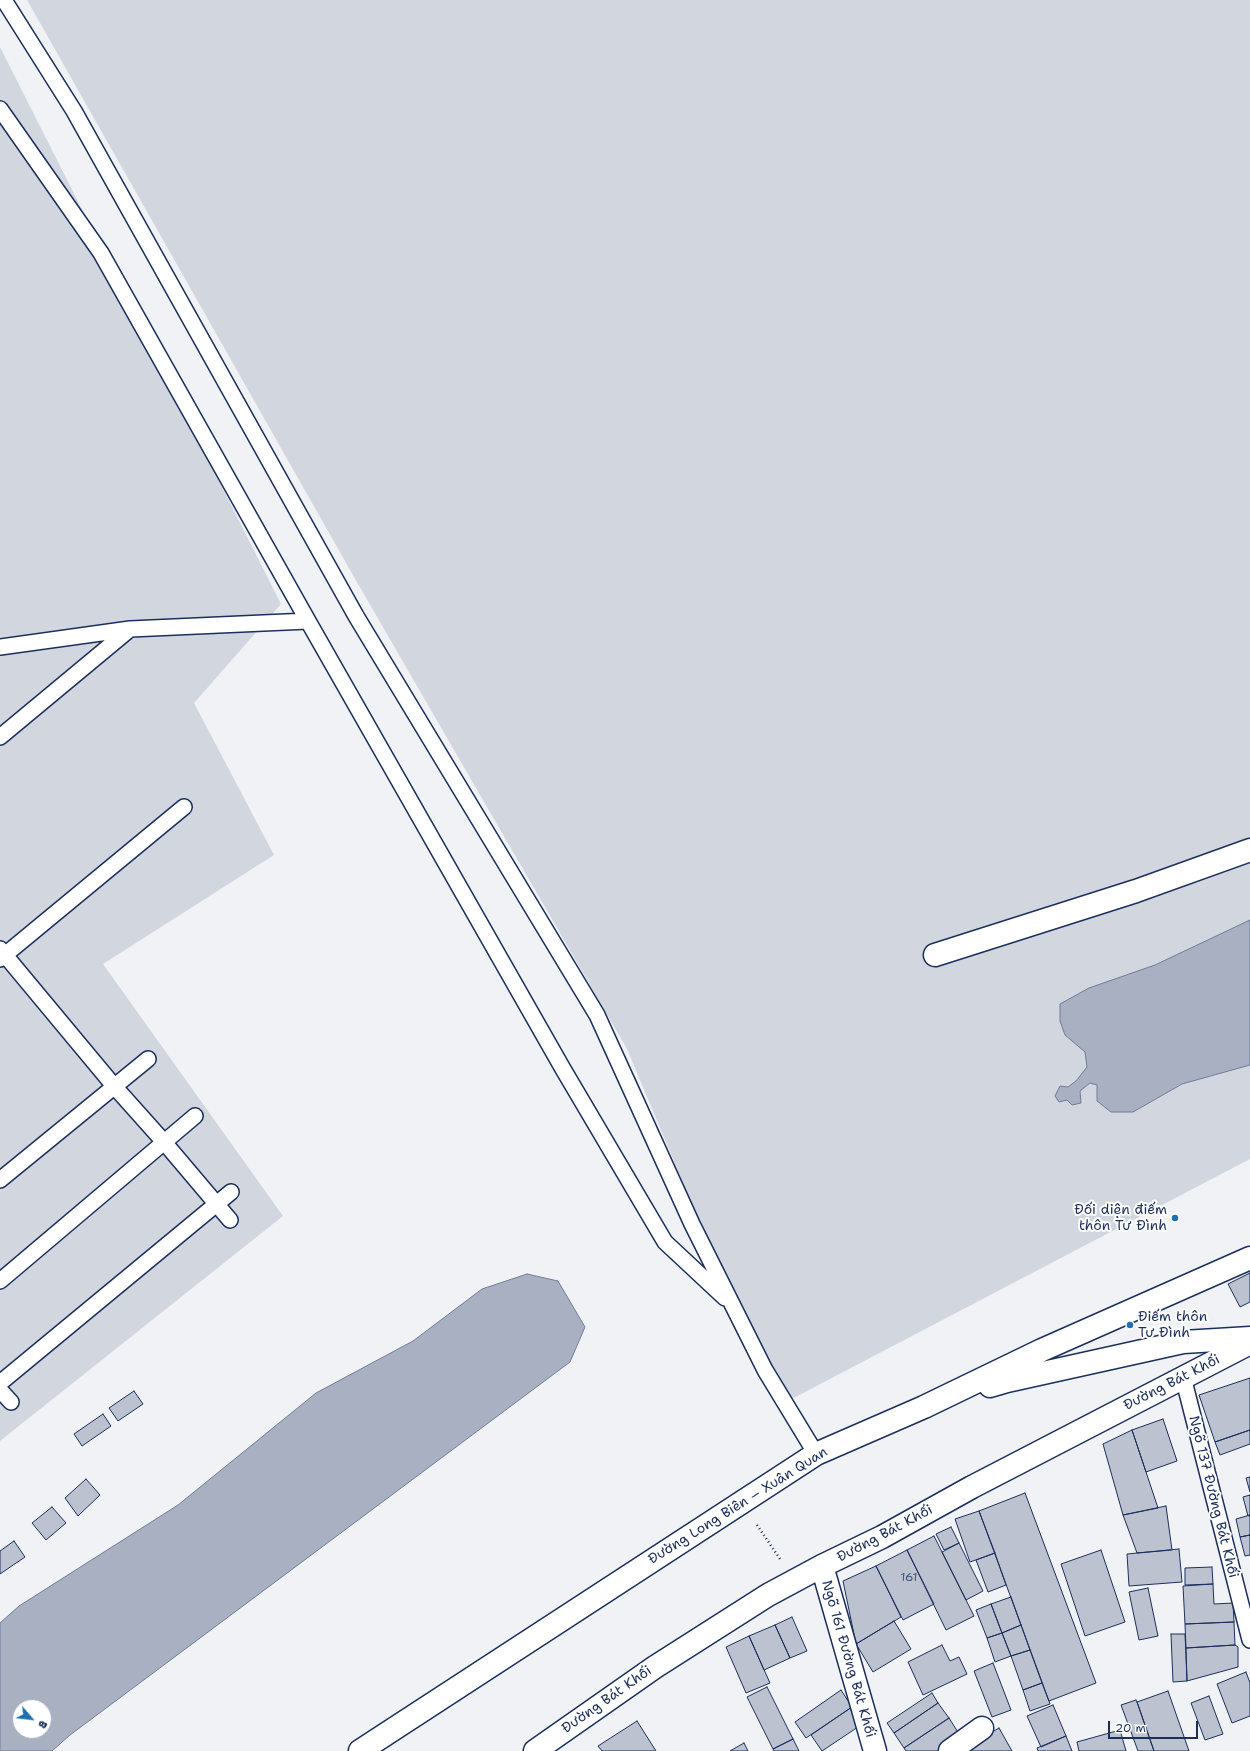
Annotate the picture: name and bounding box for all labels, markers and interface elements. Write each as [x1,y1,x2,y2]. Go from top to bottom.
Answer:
place label: Đối diện điếm thôn Tư Đình [1074,1202,1167,1234]
marker: Đối diện điếm thôn Tư Đình [1170,1213,1180,1223]
place label: Điếm thôn Tư Đình [1138,1309,1207,1342]
marker: Điếm thôn Tư Đình [1125,1320,1135,1330]
street label: Đường Bát Khối [1121,1351,1223,1415]
street label: Ngõ 137 Đường Bát Khối [1185,1414,1241,1580]
street label: Đường Long Biên – Xuân Quan [645,1444,831,1568]
street label: Đường Bát Khối [834,1502,936,1566]
house number: 161 [900,1571,918,1585]
street label: Ngõ 161 Đường Bát Khối [817,1578,879,1740]
street label: Đường Bát Khối [559,1663,655,1737]
north arrow [12,1699,52,1739]
scale bar [1110,1713,1200,1739]
text: B [34,1718,50,1731]
text: 20 m [1115,1720,1146,1736]

